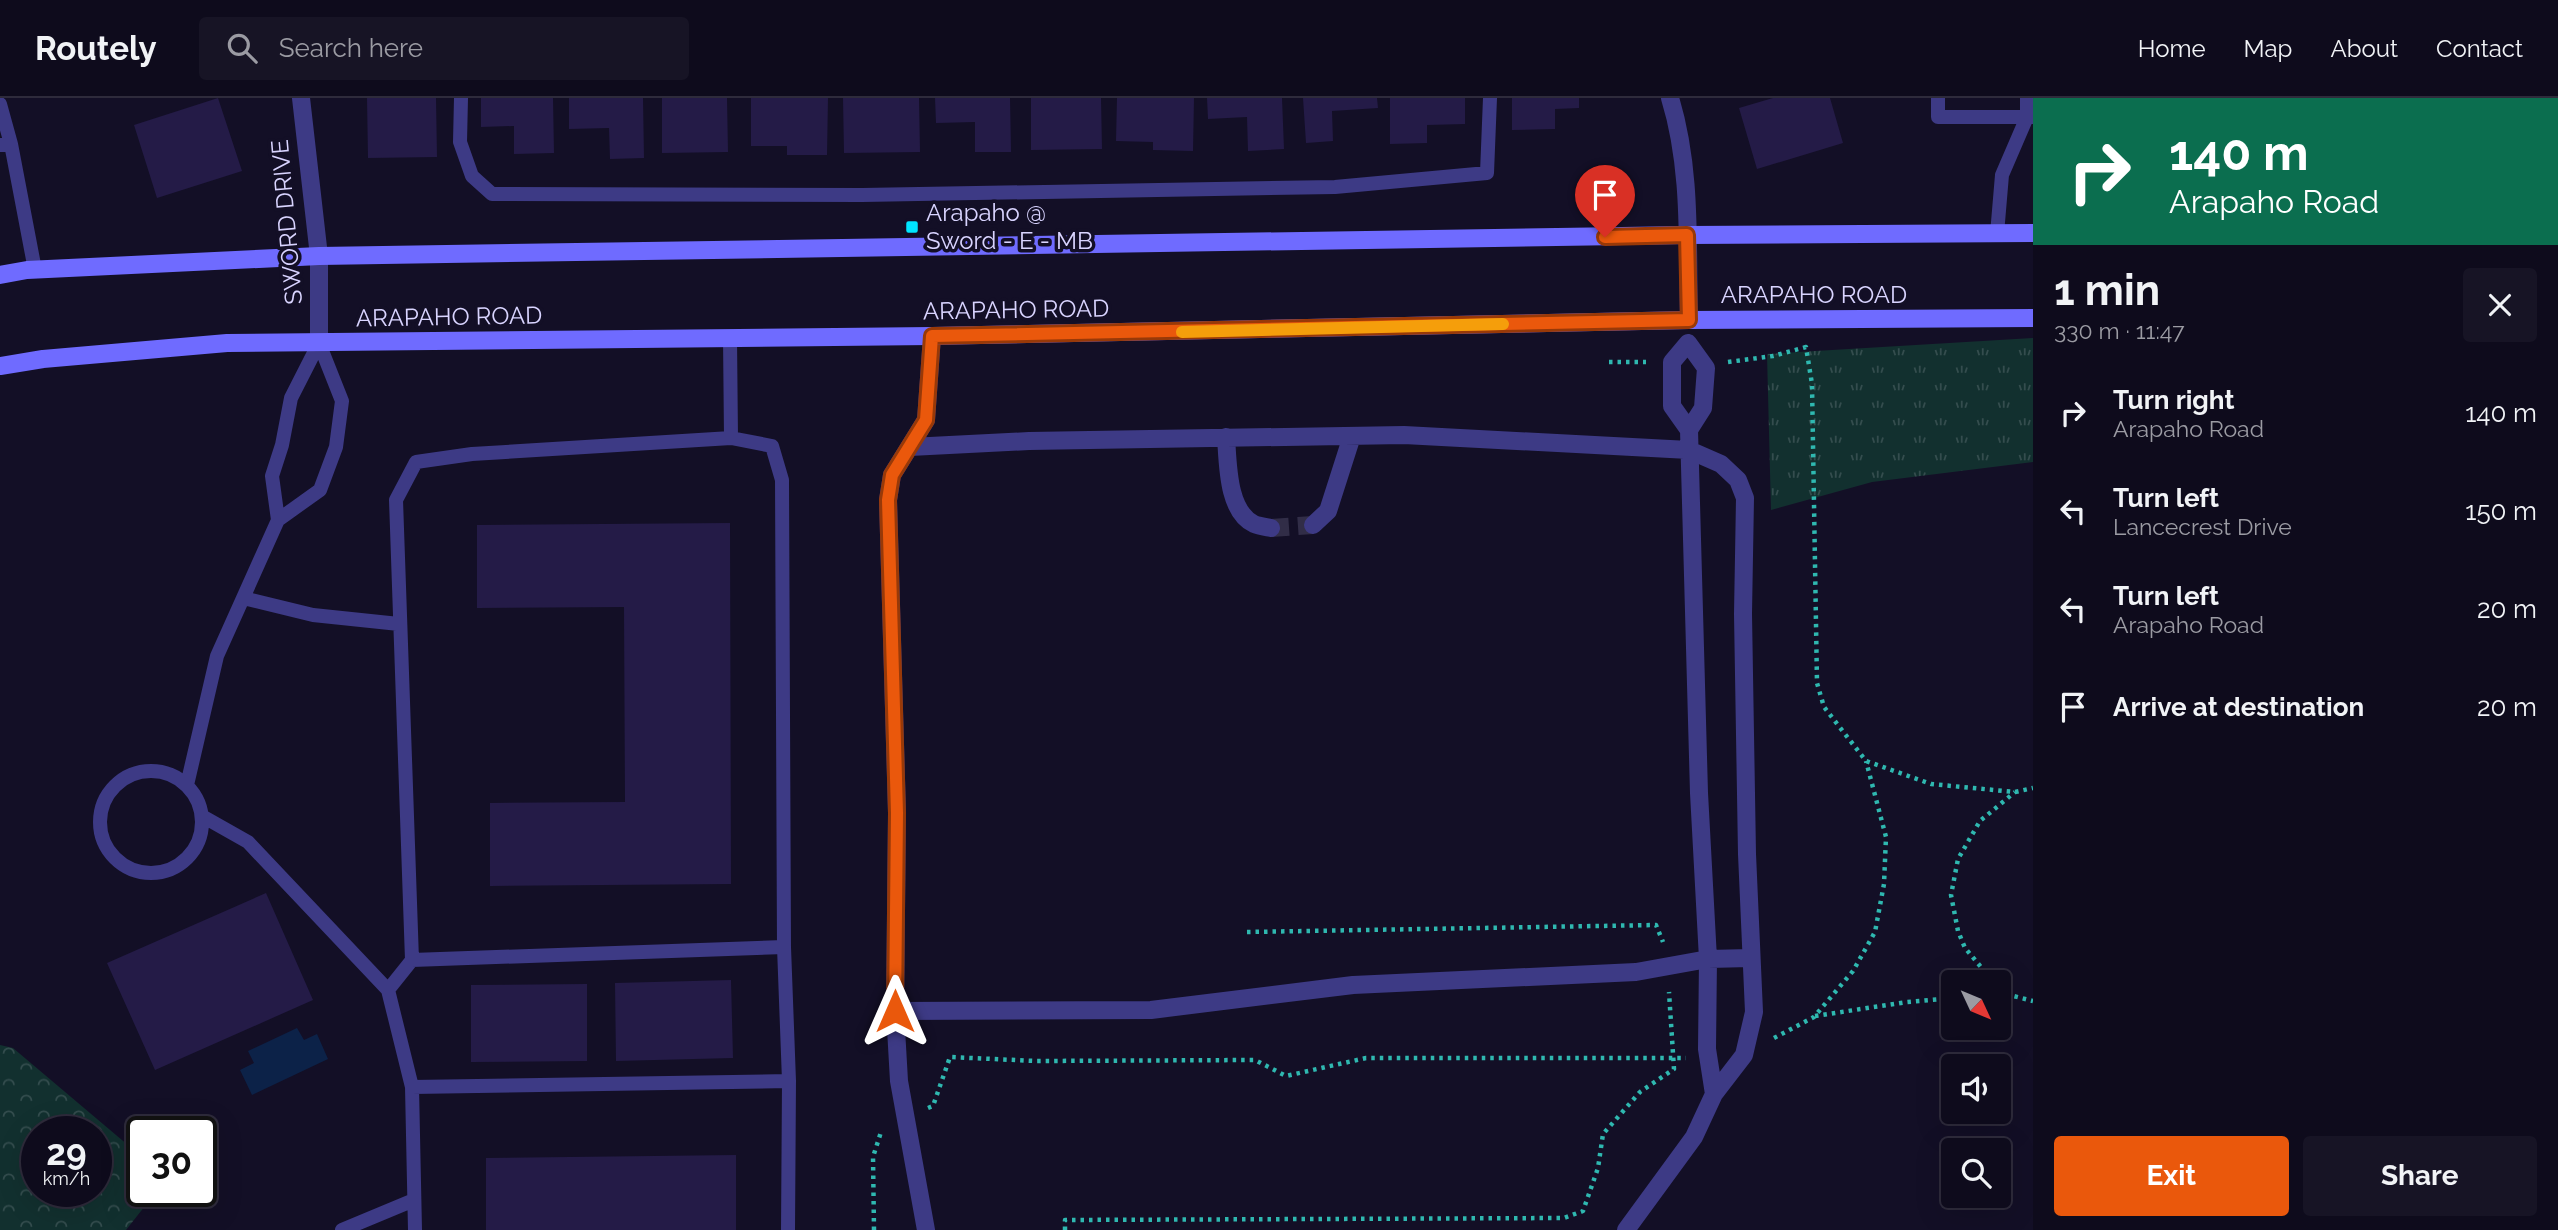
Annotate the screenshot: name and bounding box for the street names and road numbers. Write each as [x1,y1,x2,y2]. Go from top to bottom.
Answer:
street label: SWORD DRIVE [265,138,308,306]
street label: ARAPAHO ROAD [1721,280,1907,309]
street label: ARAPAHO ROAD [923,293,1109,326]
street label: ARAPAHO ROAD [356,300,542,333]

